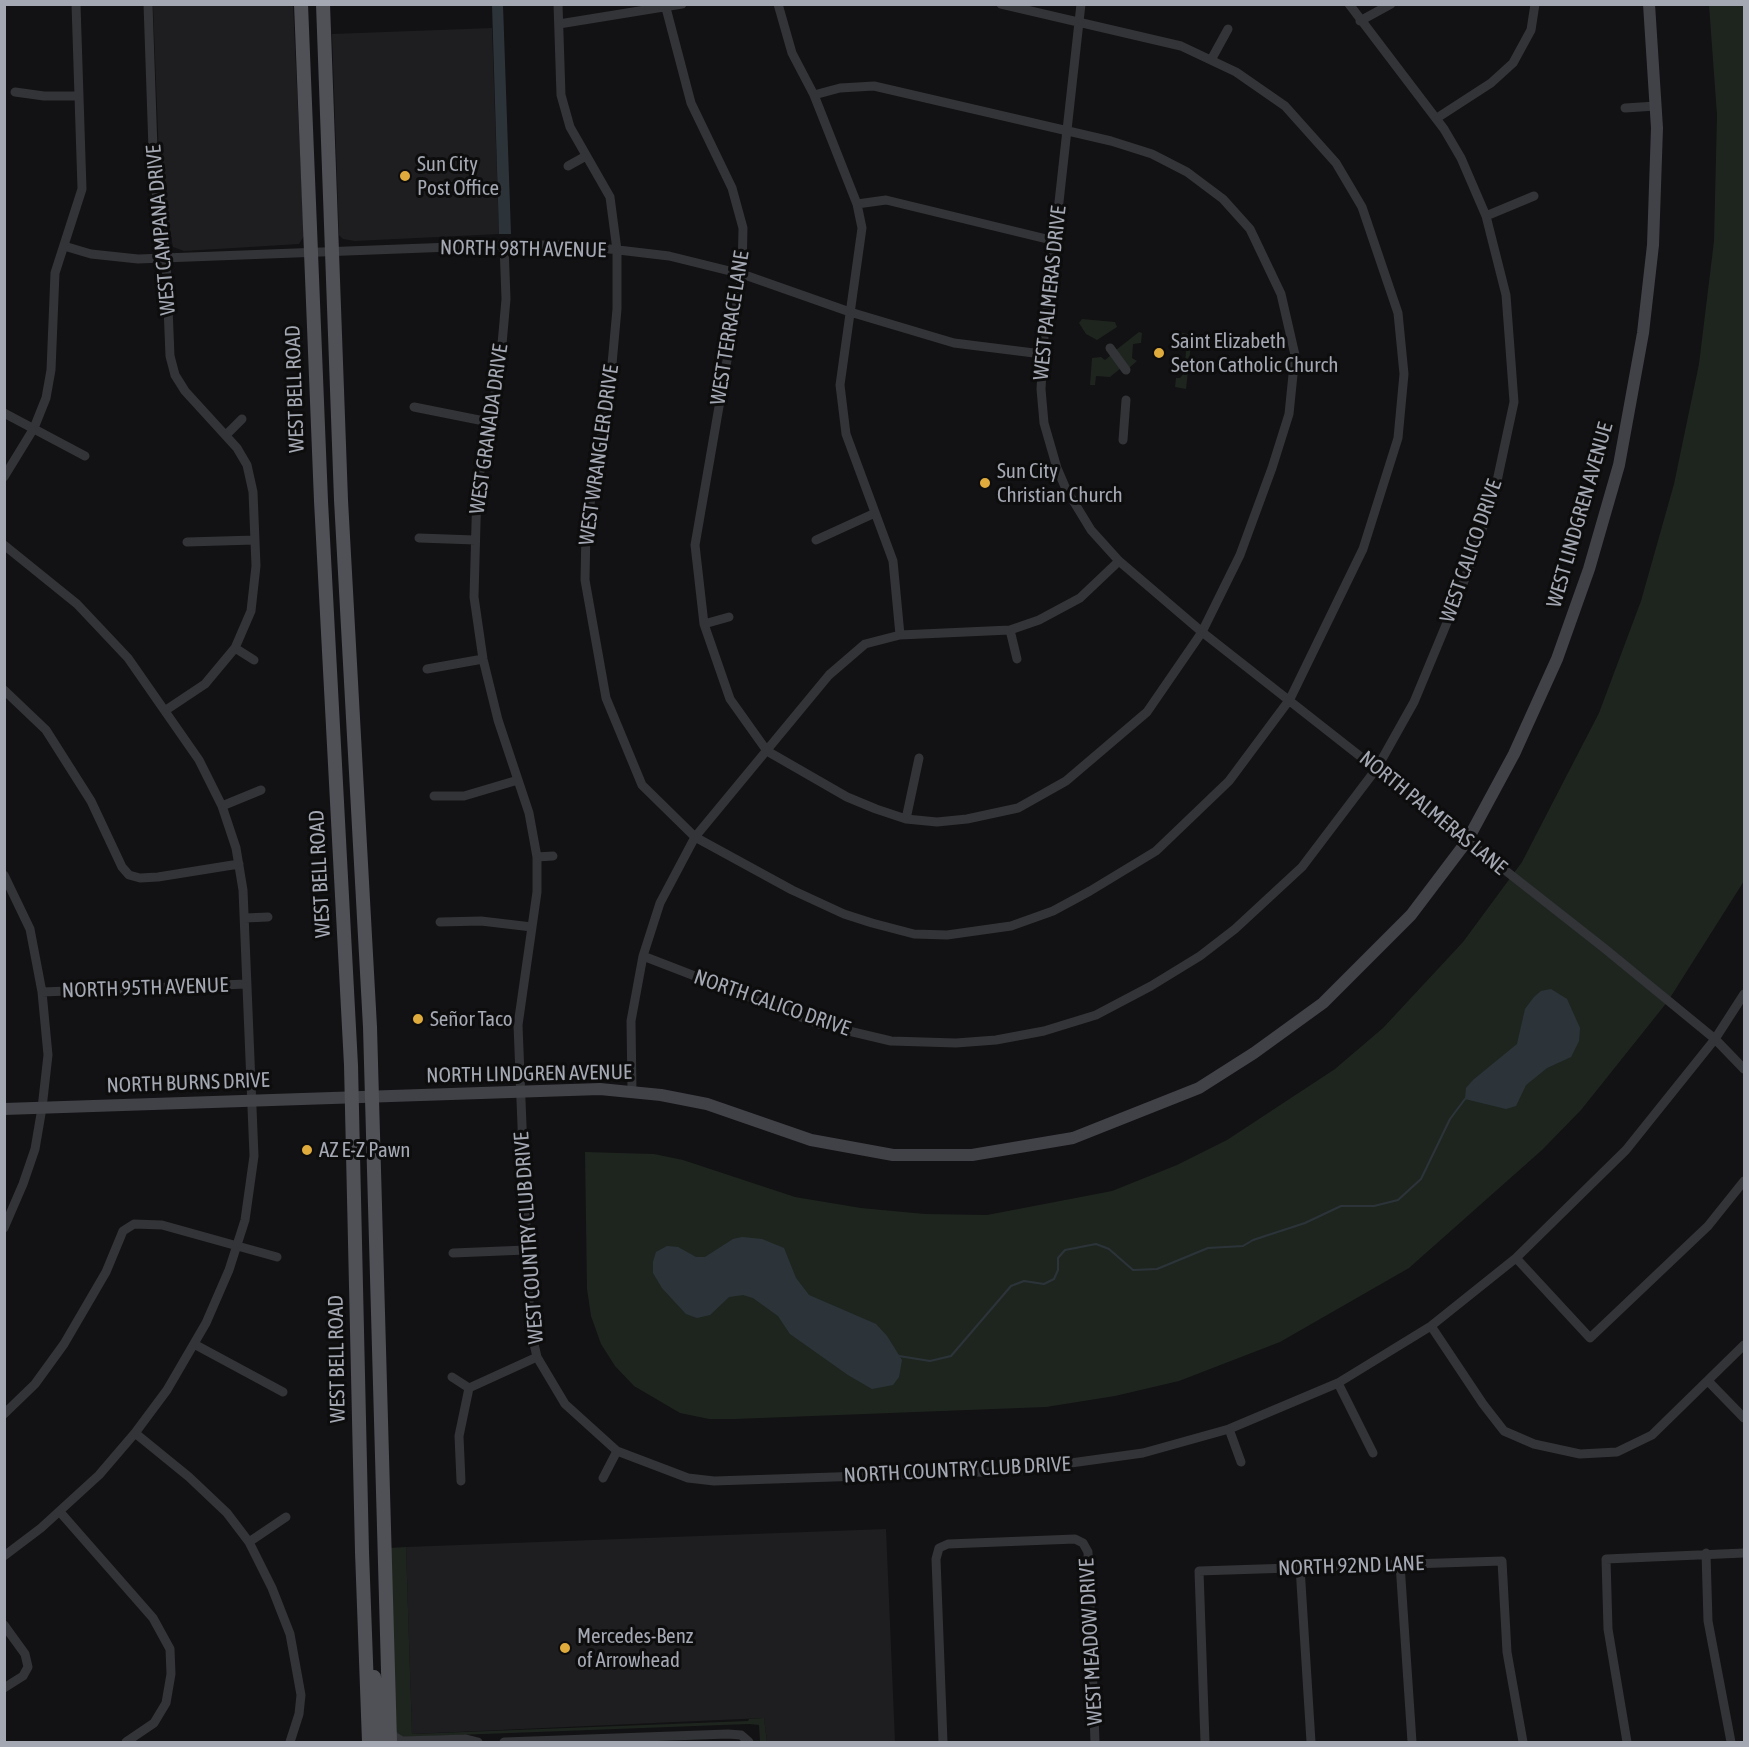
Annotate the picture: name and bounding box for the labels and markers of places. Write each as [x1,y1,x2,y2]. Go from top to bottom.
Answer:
place label: Sun City Post Office [417,151,499,201]
marker: Sun City Post Office [398,169,412,183]
place label: Saint Elizabeth Seton Catholic Church [1171,328,1338,378]
marker: Saint Elizabeth Seton Catholic Church [1152,346,1166,360]
place label: Sun City Christian Church [997,458,1123,508]
marker: Sun City Christian Church [978,476,992,490]
place label: Señor Taco [430,1006,513,1032]
marker: Señor Taco [411,1012,425,1026]
place label: AZ E-Z Pawn [319,1137,410,1163]
marker: AZ E-Z Pawn [300,1143,314,1157]
place label: Mercedes-Benz of Arrowhead [577,1623,693,1673]
marker: Mercedes-Benz of Arrowhead [558,1641,572,1655]

